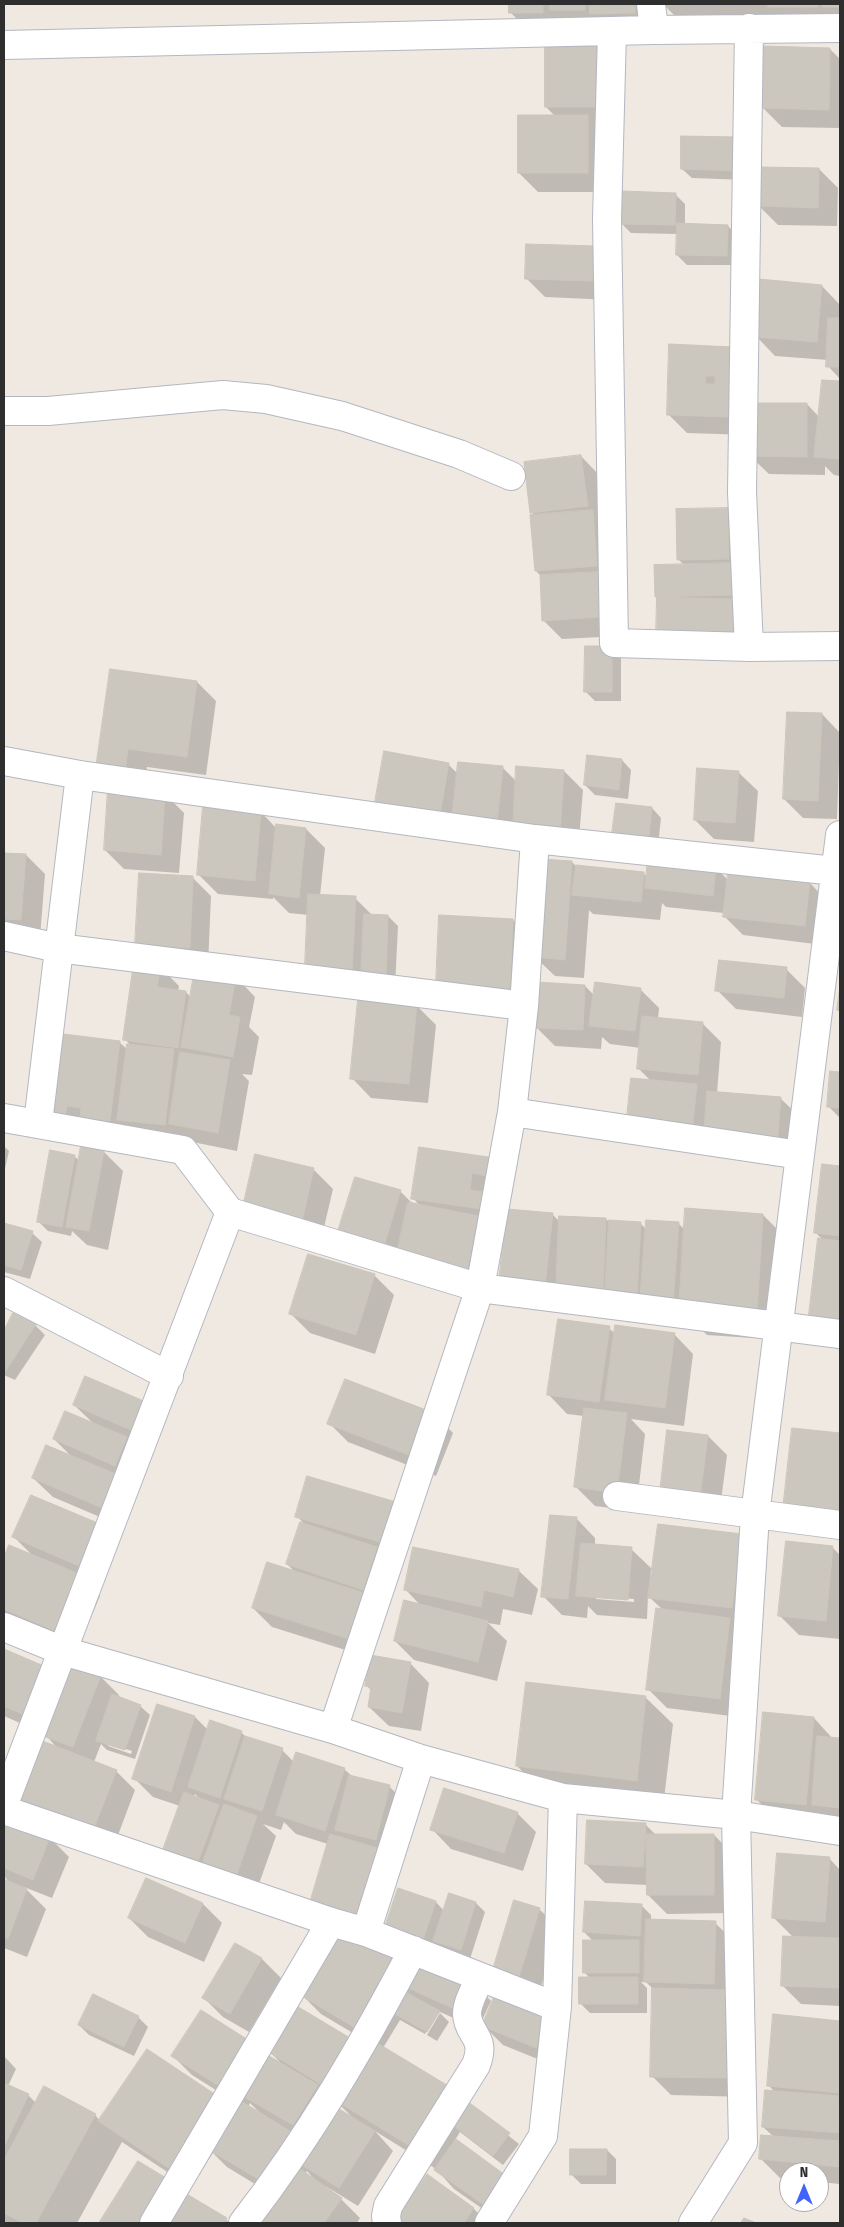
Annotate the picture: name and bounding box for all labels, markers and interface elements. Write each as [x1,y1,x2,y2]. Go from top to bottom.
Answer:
north arrow [779,2162,829,2212]
text: N [800,2164,808,2181]

